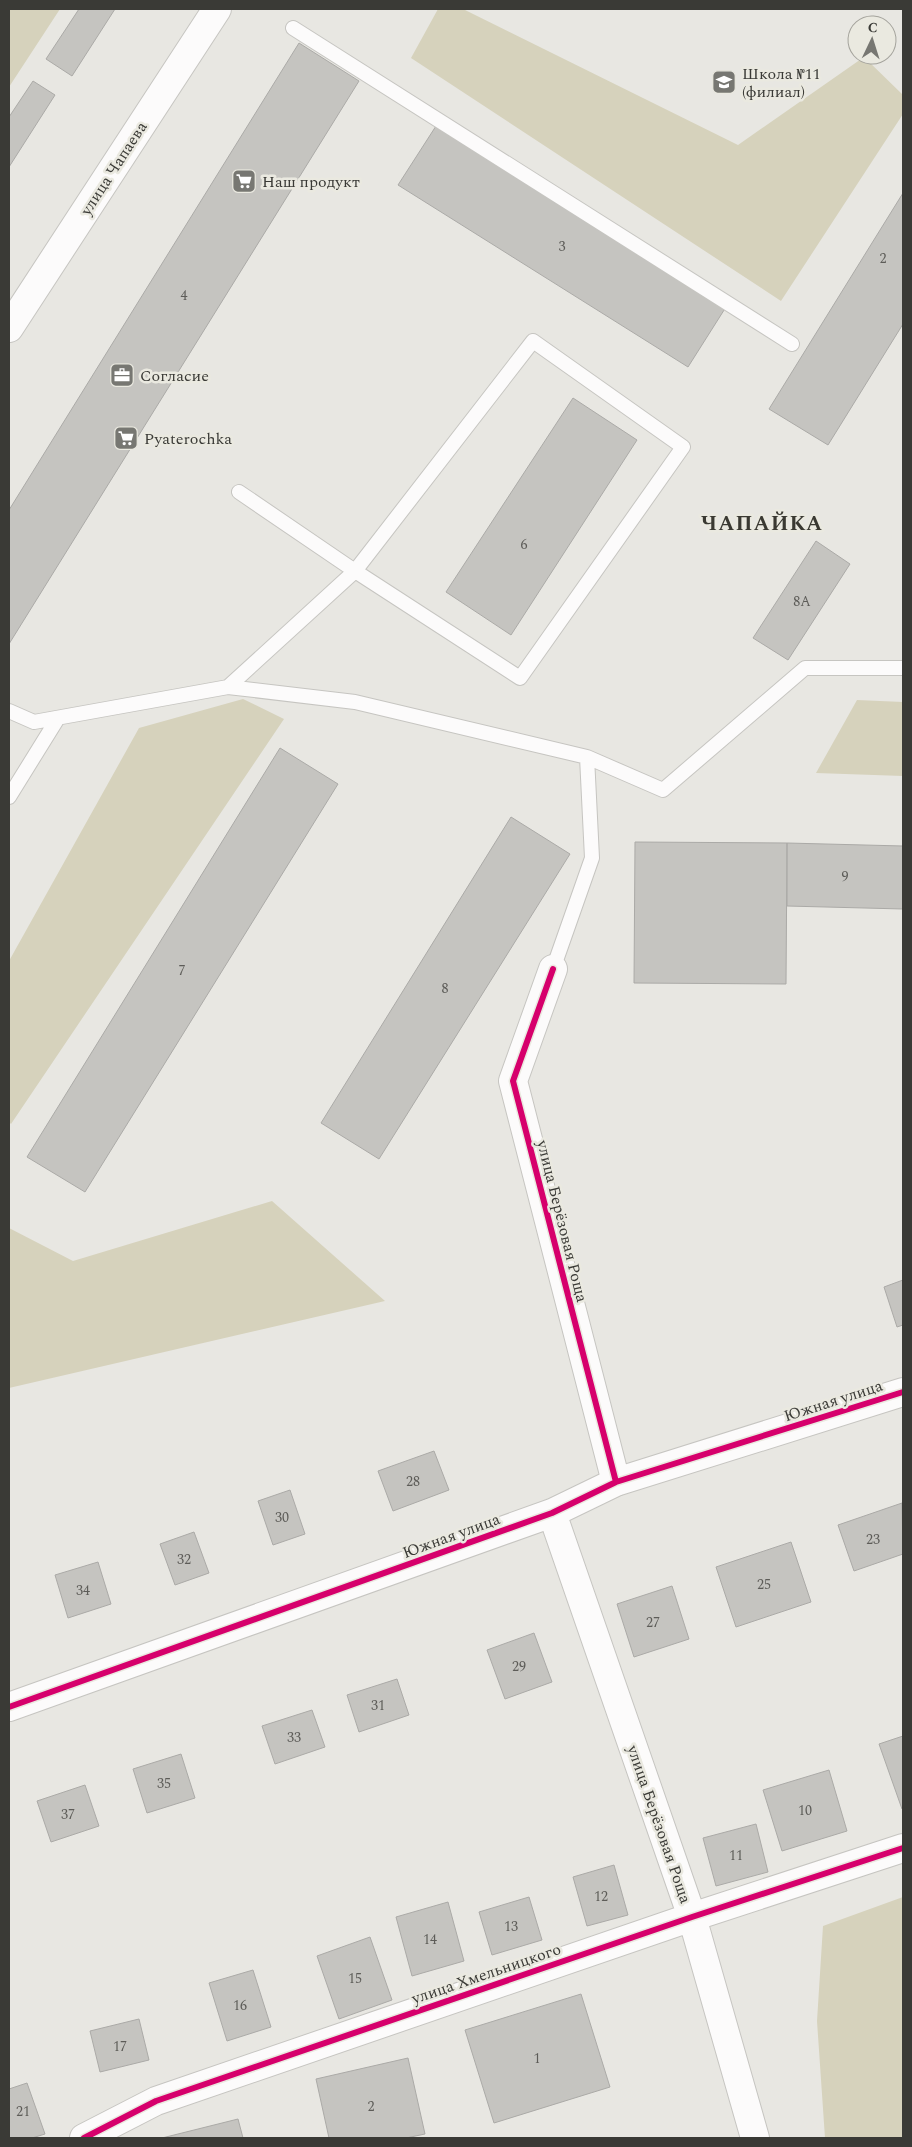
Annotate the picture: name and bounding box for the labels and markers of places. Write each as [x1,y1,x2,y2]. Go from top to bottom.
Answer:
place label: Школа №11 (филиал) [742,62,821,104]
school or university icon: Школа №11 (филиал) [711,69,737,95]
supermarket icon: Наш продукт [231,168,257,194]
place label: Наш продукт [262,170,360,194]
office icon: Согласие [109,362,135,388]
place label: Согласие [140,364,209,388]
supermarket icon: Pyaterochka [113,425,139,451]
place label: Pyaterochka [144,427,232,451]

